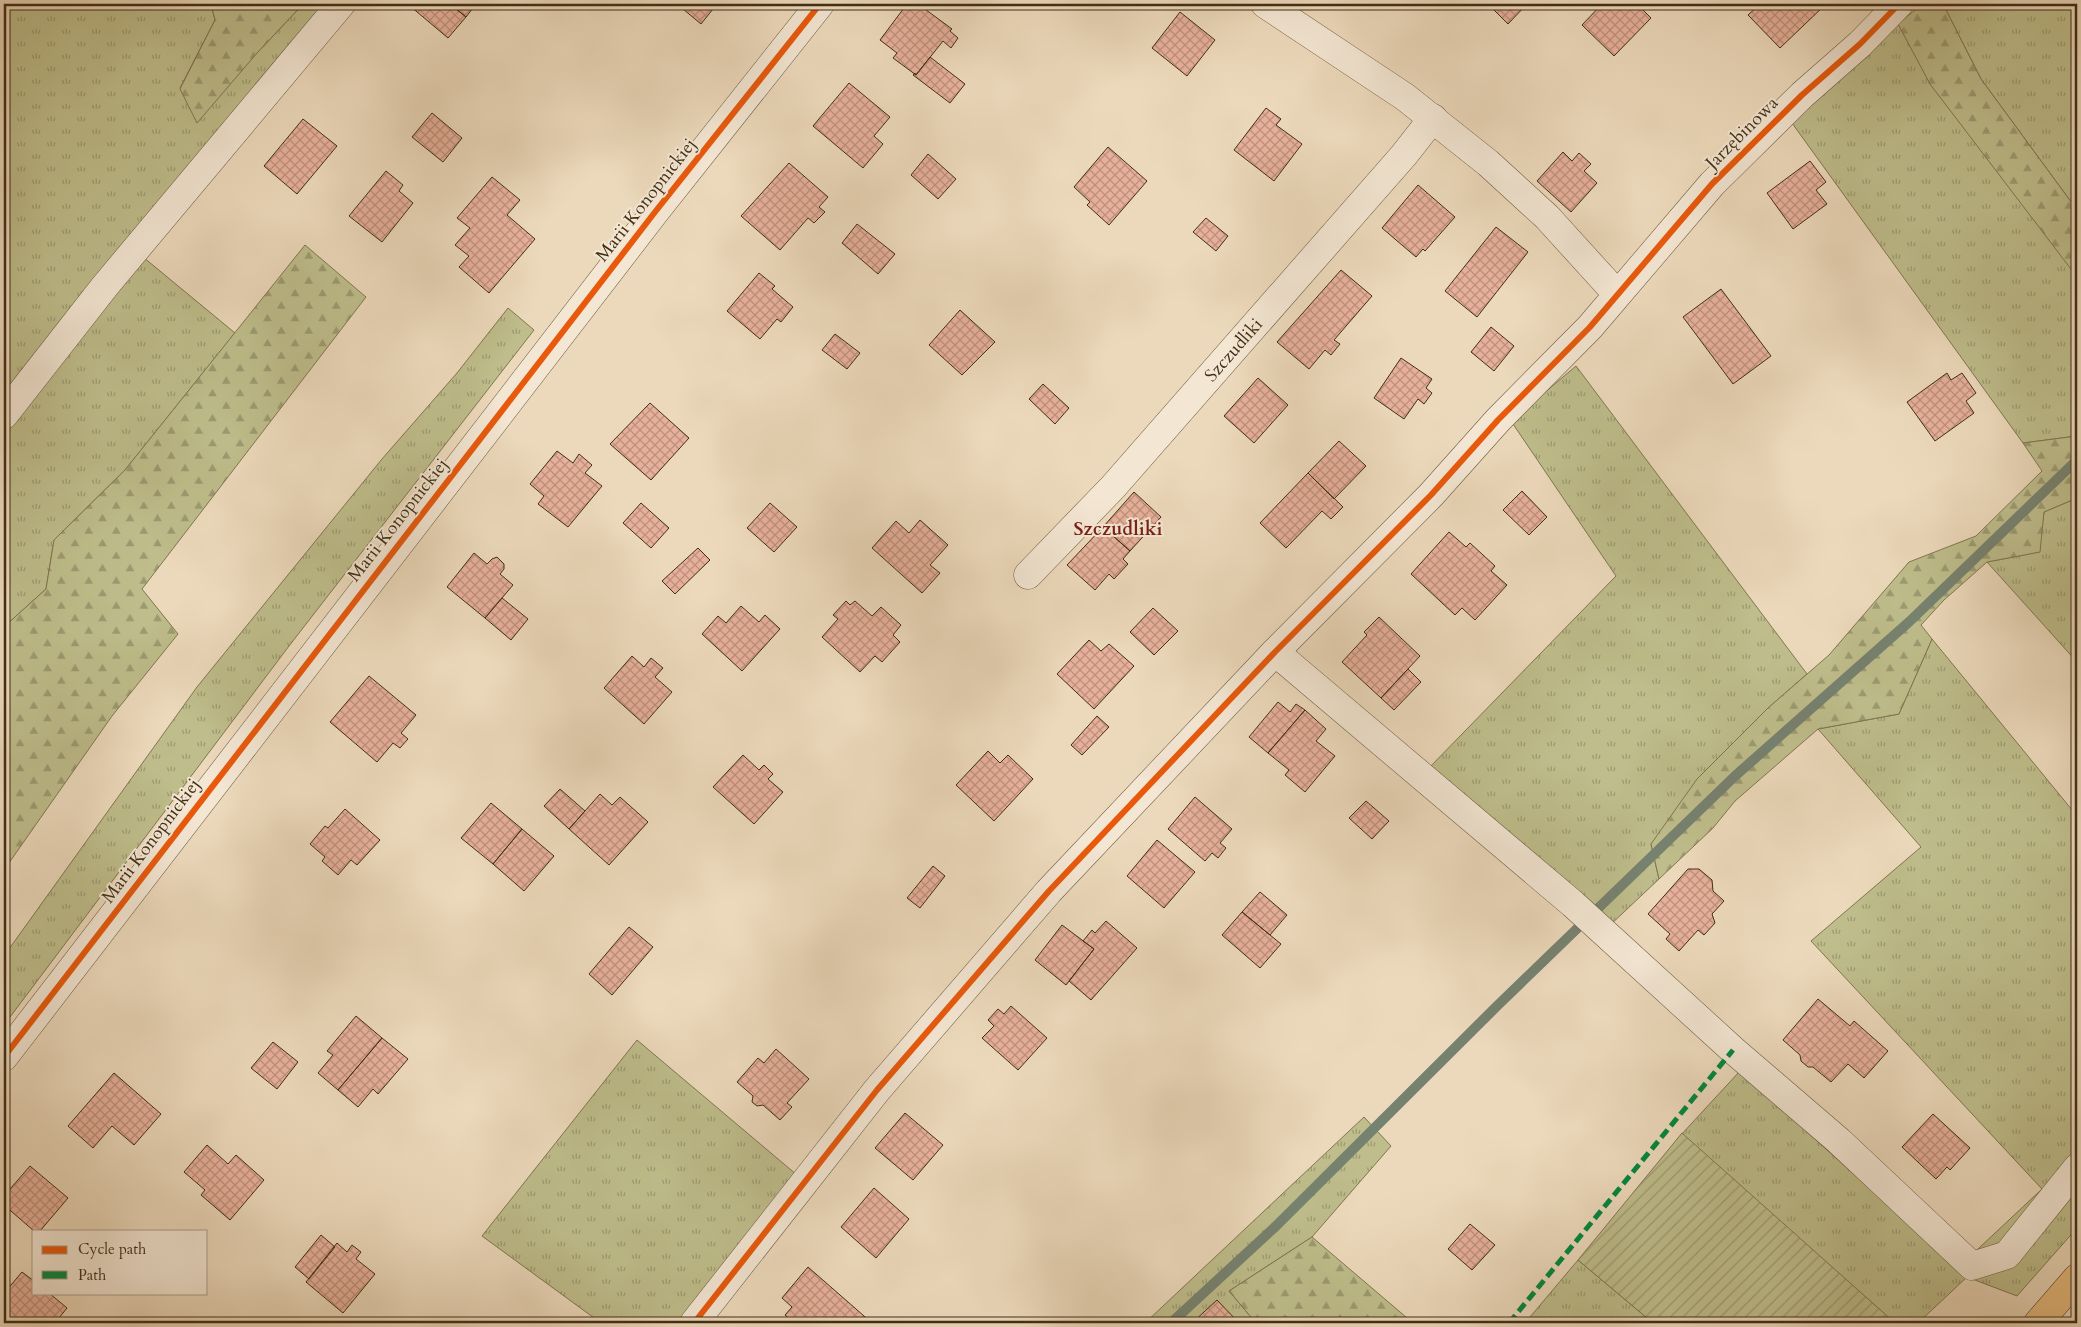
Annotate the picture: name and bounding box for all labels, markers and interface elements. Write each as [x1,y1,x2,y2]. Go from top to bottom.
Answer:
street label: Jarzębinowa [1698,91,1784,177]
street label: Marii Konopnickiej [590,133,702,267]
street label: Szczudliki [1199,312,1268,387]
street label: Marii Konopnickiej [342,453,454,587]
district label: Szczudliki [1073,516,1163,542]
street label: Marii Konopnickiej [96,773,206,909]
legend [32,1230,208,1294]
text: Cycle path [78,1239,147,1259]
text: Path [78,1265,107,1285]

